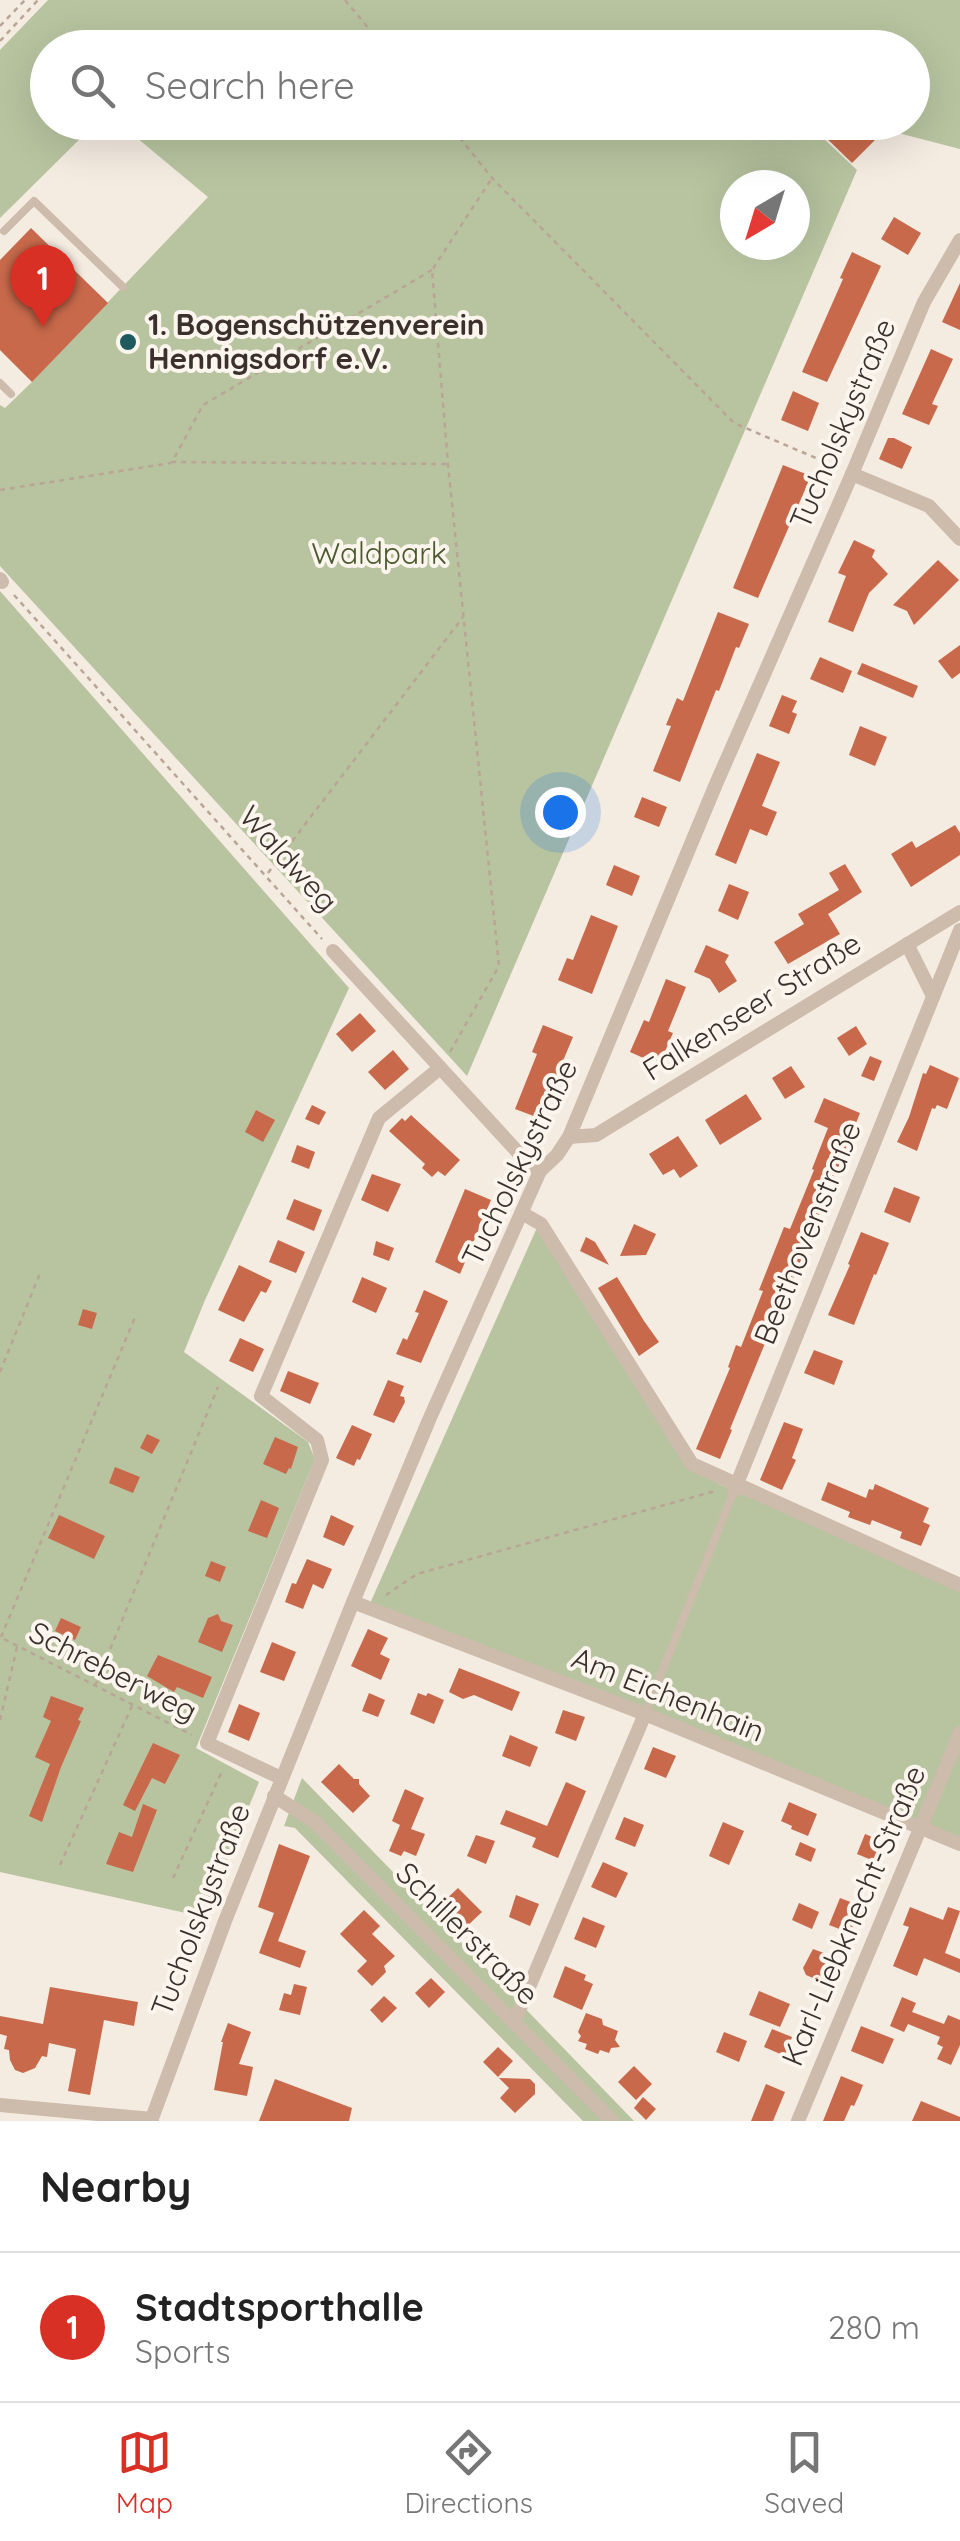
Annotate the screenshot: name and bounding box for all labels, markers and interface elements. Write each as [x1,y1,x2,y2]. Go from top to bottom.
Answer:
search box [30,30,930,140]
icon: search [65,58,120,113]
text: Search here [145,61,355,109]
north arrow [720,170,810,260]
pin: 1 [10,245,76,327]
place label: 1. Bogenschützenverein Hennigsdorf e.V. [148,305,485,377]
street label: Tucholskystraße [781,313,903,534]
marker: 1. Bogenschützenverein Hennigsdorf e.V. [117,331,139,353]
park label: Waldpark [311,534,447,572]
your location [535,787,586,838]
street label: Waldweg [231,797,346,919]
street label: Falkenseer Straße [635,924,868,1089]
street label: Tucholskystraße [453,1053,585,1272]
street label: Beethovenstraße [745,1115,869,1350]
street label: Schreberweg [23,1613,204,1730]
street label: Am Eichenhain [567,1638,770,1750]
street label: Karl-Liebknecht-Straße [773,1760,934,2071]
street label: Tucholskystraße [142,1798,258,2021]
street label: Schillerstraße [388,1854,547,2013]
text: Nearby [40,2160,191,2213]
text: Stadtsporthalle [135,2283,424,2331]
text: 1 [66,2307,79,2347]
text: 280 m [828,2307,920,2347]
text: Sports [135,2331,231,2371]
tab: Map [116,2425,173,2520]
tab: Directions [404,2425,533,2520]
tab: Saved [764,2425,844,2520]

